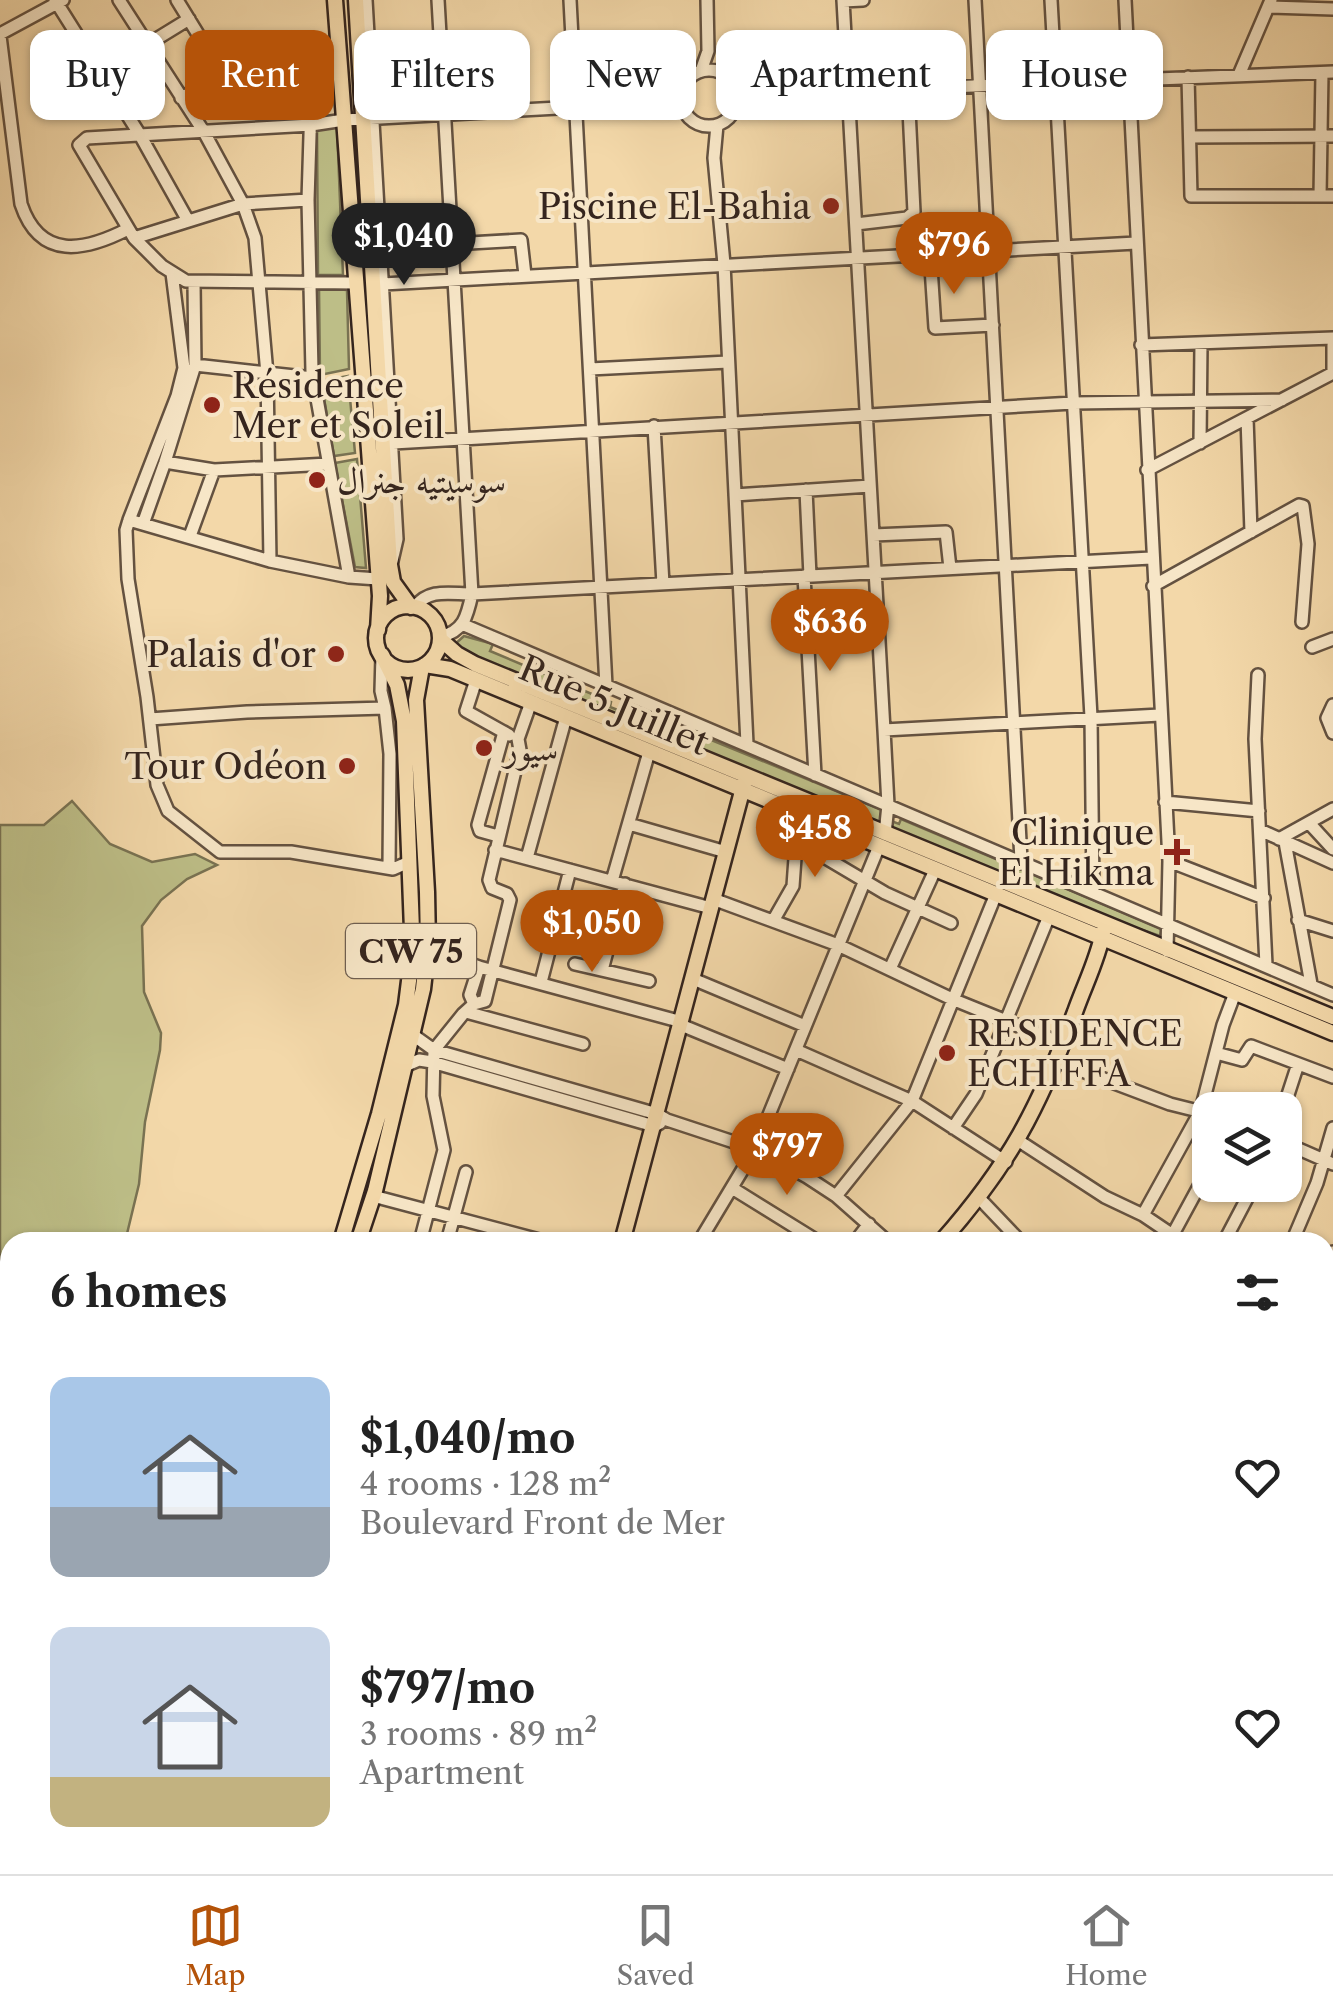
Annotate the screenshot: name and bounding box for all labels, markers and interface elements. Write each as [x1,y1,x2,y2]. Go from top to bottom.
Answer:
chip: Buy [30,30,165,120]
chip: Rent [185,30,334,120]
chip: Filters [354,30,530,120]
chip: New [550,30,696,120]
chip: Apartment [716,30,966,120]
chip: House [986,30,1163,120]
place label: Piscine El-Bahia [538,185,812,228]
marker: Piscine El-Bahia [820,195,842,217]
pin: $1,040 [323,203,485,288]
pin: $796 [895,212,1013,297]
text: $1,040 [354,216,454,255]
text: $796 [918,225,990,264]
place label: Résidence Mer et Soleil [232,364,444,447]
marker: Résidence Mer et Soleil [201,394,223,416]
place label: سوسيتيه جنرال [337,459,506,503]
marker: سوسيتيه جنرال [306,469,328,491]
pin: $636 [771,589,889,674]
text: $636 [793,602,867,641]
place label: Palais d'or [146,633,316,676]
marker: Palais d'or [325,643,347,665]
street label: Rue 5 Juillet [513,646,716,764]
place label: سيور [501,727,558,771]
marker: سيور [473,737,495,759]
place label: Tour Odéon [124,745,327,788]
marker: Tour Odéon [336,755,358,777]
pin: $458 [756,795,874,880]
text: $458 [778,808,852,847]
place label: Clinique El Hikma [998,811,1155,894]
marker: Clinique El Hikma [1164,839,1190,865]
pin: $1,050 [511,890,673,975]
text: $1,050 [542,903,642,942]
road number: CW 75 [346,924,476,978]
place label: RESIDENCE ECHIFFA [967,1012,1183,1095]
marker: RESIDENCE ECHIFFA [936,1042,958,1064]
map controls [1192,1092,1302,1202]
button: layers [1192,1092,1302,1202]
pin: $797 [728,1113,846,1198]
text: $797 [752,1126,822,1165]
icon: filters [1230,1265,1285,1320]
text: 6 homes [50,1266,228,1318]
text: $1,040/mo [360,1412,575,1464]
icon: home [130,1417,250,1537]
icon: heart [1230,1450,1285,1505]
text: 4 rooms · 128 m² [360,1464,611,1503]
text: Boulevard Front de Mer [360,1503,725,1542]
text: $797/mo [360,1662,535,1714]
icon: home [130,1667,250,1787]
icon: heart [1230,1700,1285,1755]
text: 3 rooms · 89 m² [360,1714,597,1753]
text: Apartment [360,1753,524,1792]
tab: Map [185,1898,246,1992]
tab: Saved [617,1898,694,1992]
tab: Home [1065,1898,1148,1992]

